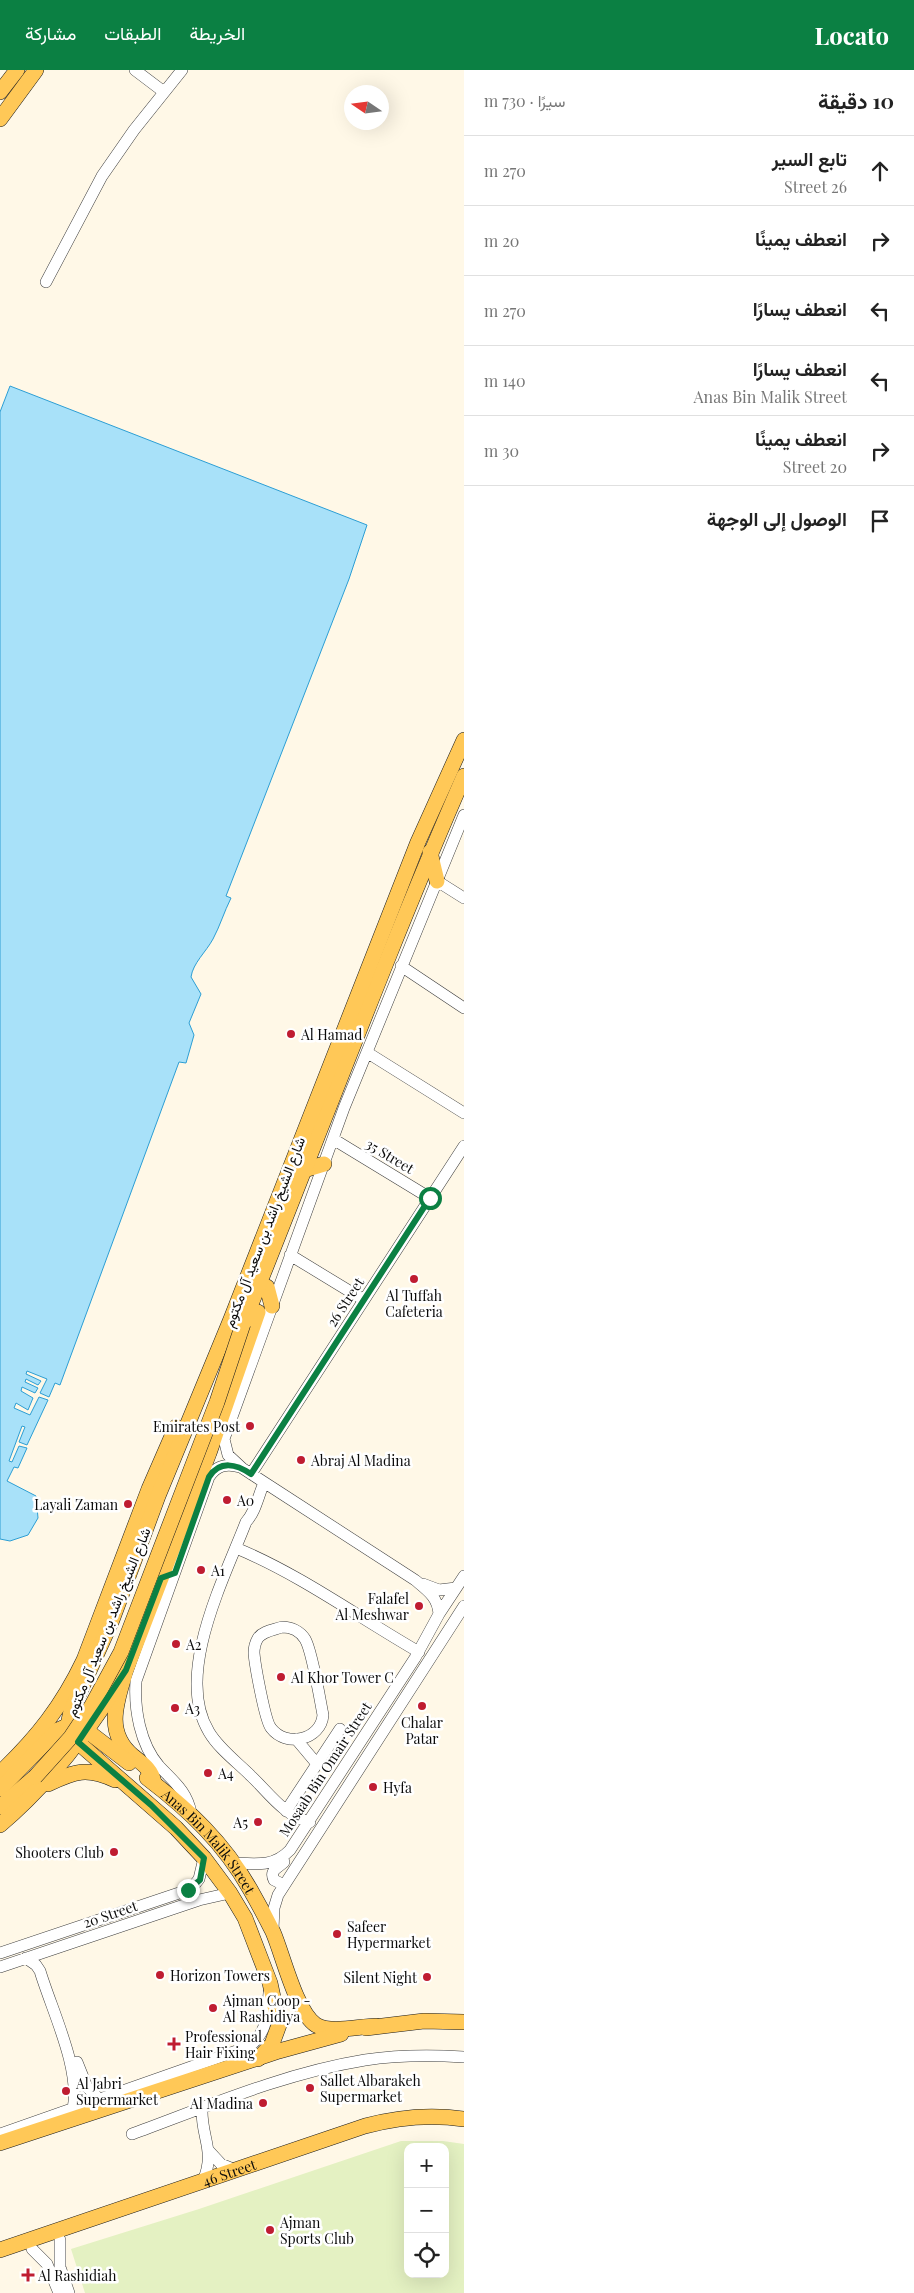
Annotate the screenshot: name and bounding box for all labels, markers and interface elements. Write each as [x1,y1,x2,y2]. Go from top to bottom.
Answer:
text: Locato [815,19,889,51]
text: مشاركة [25,21,76,45]
text: الطبقات [104,21,161,45]
text: الخريطة [189,21,245,45]
north arrow [344,85,389,130]
text: 10 دقيقة [818,86,894,114]
text: سيرًا · 730 m [484,90,565,111]
text: تابع السير [772,145,847,171]
icon: ahead [866,157,894,185]
text: 270 m [484,160,526,181]
text: 26 Street [784,176,847,197]
text: انعطف يمينًا [755,225,847,251]
icon: right [866,227,894,255]
text: 20 m [484,230,519,251]
text: انعطف يسارًا [753,295,847,321]
icon: left [866,297,894,325]
text: 270 m [484,300,526,321]
text: انعطف يسارًا [753,355,847,381]
icon: left [866,367,894,395]
text: 140 m [484,370,526,391]
text: Anas Bin Malik Street [694,386,847,407]
text: انعطف يمينًا [755,425,847,451]
icon: right [866,437,894,465]
text: 30 m [484,440,519,461]
text: 20 Street [783,456,847,477]
text: الوصول إلى الوجهة [707,505,847,531]
icon: arrive [866,507,894,535]
place label: Al Hamad [300,1025,362,1044]
marker: Al Hamad [285,1028,297,1040]
street label: شارع الشيخ راشد بن سعيد آل مكتوم [219,1134,311,1331]
street label: 35 Street [362,1134,418,1178]
route start [419,1187,442,1210]
street label: 26 Street [322,1273,369,1330]
marker: Al Tuffah Cafeteria [408,1273,420,1285]
place label: Al Tuffah Cafeteria [385,1286,443,1321]
place label: Emirates Post [153,1417,241,1436]
marker: Emirates Post [244,1420,256,1432]
place label: Abraj Al Madina [310,1451,411,1470]
marker: Abraj Al Madina [295,1454,307,1466]
place label: A0 [236,1491,254,1510]
marker: A0 [221,1494,233,1506]
place label: Layali Zaman [34,1495,119,1514]
marker: Layali Zaman [122,1498,134,1510]
street label: شارع الشيخ راشد بن سعيد آل مكتوم [61,1525,157,1720]
place label: A1 [210,1561,225,1580]
marker: A1 [195,1564,207,1576]
place label: Falafel Al Meshwar [334,1589,410,1624]
marker: Falafel Al Meshwar [413,1600,425,1612]
place label: A2 [185,1635,202,1654]
marker: A2 [170,1638,182,1650]
place label: Al Khor Tower C [290,1668,394,1687]
marker: Al Khor Tower C [275,1671,287,1683]
street label: Mosaab Bin Omair Street [274,1697,376,1840]
place label: A3 [184,1699,200,1718]
marker: Chalar Patar [416,1700,428,1712]
marker: A3 [169,1702,181,1714]
place label: Chalar Patar [401,1713,444,1748]
place label: A4 [217,1764,234,1783]
marker: A4 [202,1767,214,1779]
place label: Hyfa [383,1778,412,1797]
marker: Hyfa [367,1781,379,1793]
street label: Anas Bin Malik Street [157,1784,261,1898]
place label: A5 [232,1813,248,1832]
marker: A5 [252,1816,264,1828]
place label: Shooters Club [15,1843,104,1862]
marker: Shooters Club [108,1846,120,1858]
route end [177,1879,200,1902]
street label: 20 Street [80,1896,141,1932]
place label: Safeer Hypermarket [347,1917,432,1952]
marker: Safeer Hypermarket [331,1928,343,1940]
place label: Horizon Towers [170,1966,270,1985]
place label: Silent Night [343,1968,418,1987]
marker: Horizon Towers [154,1969,166,1981]
marker: Silent Night [421,1971,433,1983]
place label: Ajman Coop - Al Rashidiya [222,1991,310,2026]
marker: Ajman Coop - Al Rashidiya [207,2002,219,2014]
place label: Professional Hair Fixing [185,2027,262,2062]
marker: Professional Hair Fixing [167,2037,181,2051]
place label: Sallet Albarakeh Supermarket [320,2071,421,2106]
place label: Al Jabri Supermarket [75,2074,159,2109]
marker: Sallet Albarakeh Supermarket [304,2082,316,2094]
marker: Al Jabri Supermarket [60,2085,72,2097]
place label: Al Madina [189,2094,253,2113]
marker: Al Madina [257,2097,269,2109]
map controls [404,2143,449,2278]
button: + [404,2143,449,2188]
street label: 46 Street [200,2154,259,2190]
button: − [404,2188,449,2233]
place label: Ajman Sports Club [279,2213,354,2248]
marker: Ajman Sports Club [264,2224,276,2236]
button: locate [404,2233,449,2278]
place label: Al Rashidiah [37,2266,117,2285]
marker: Al Rashidiah [22,2269,34,2281]

